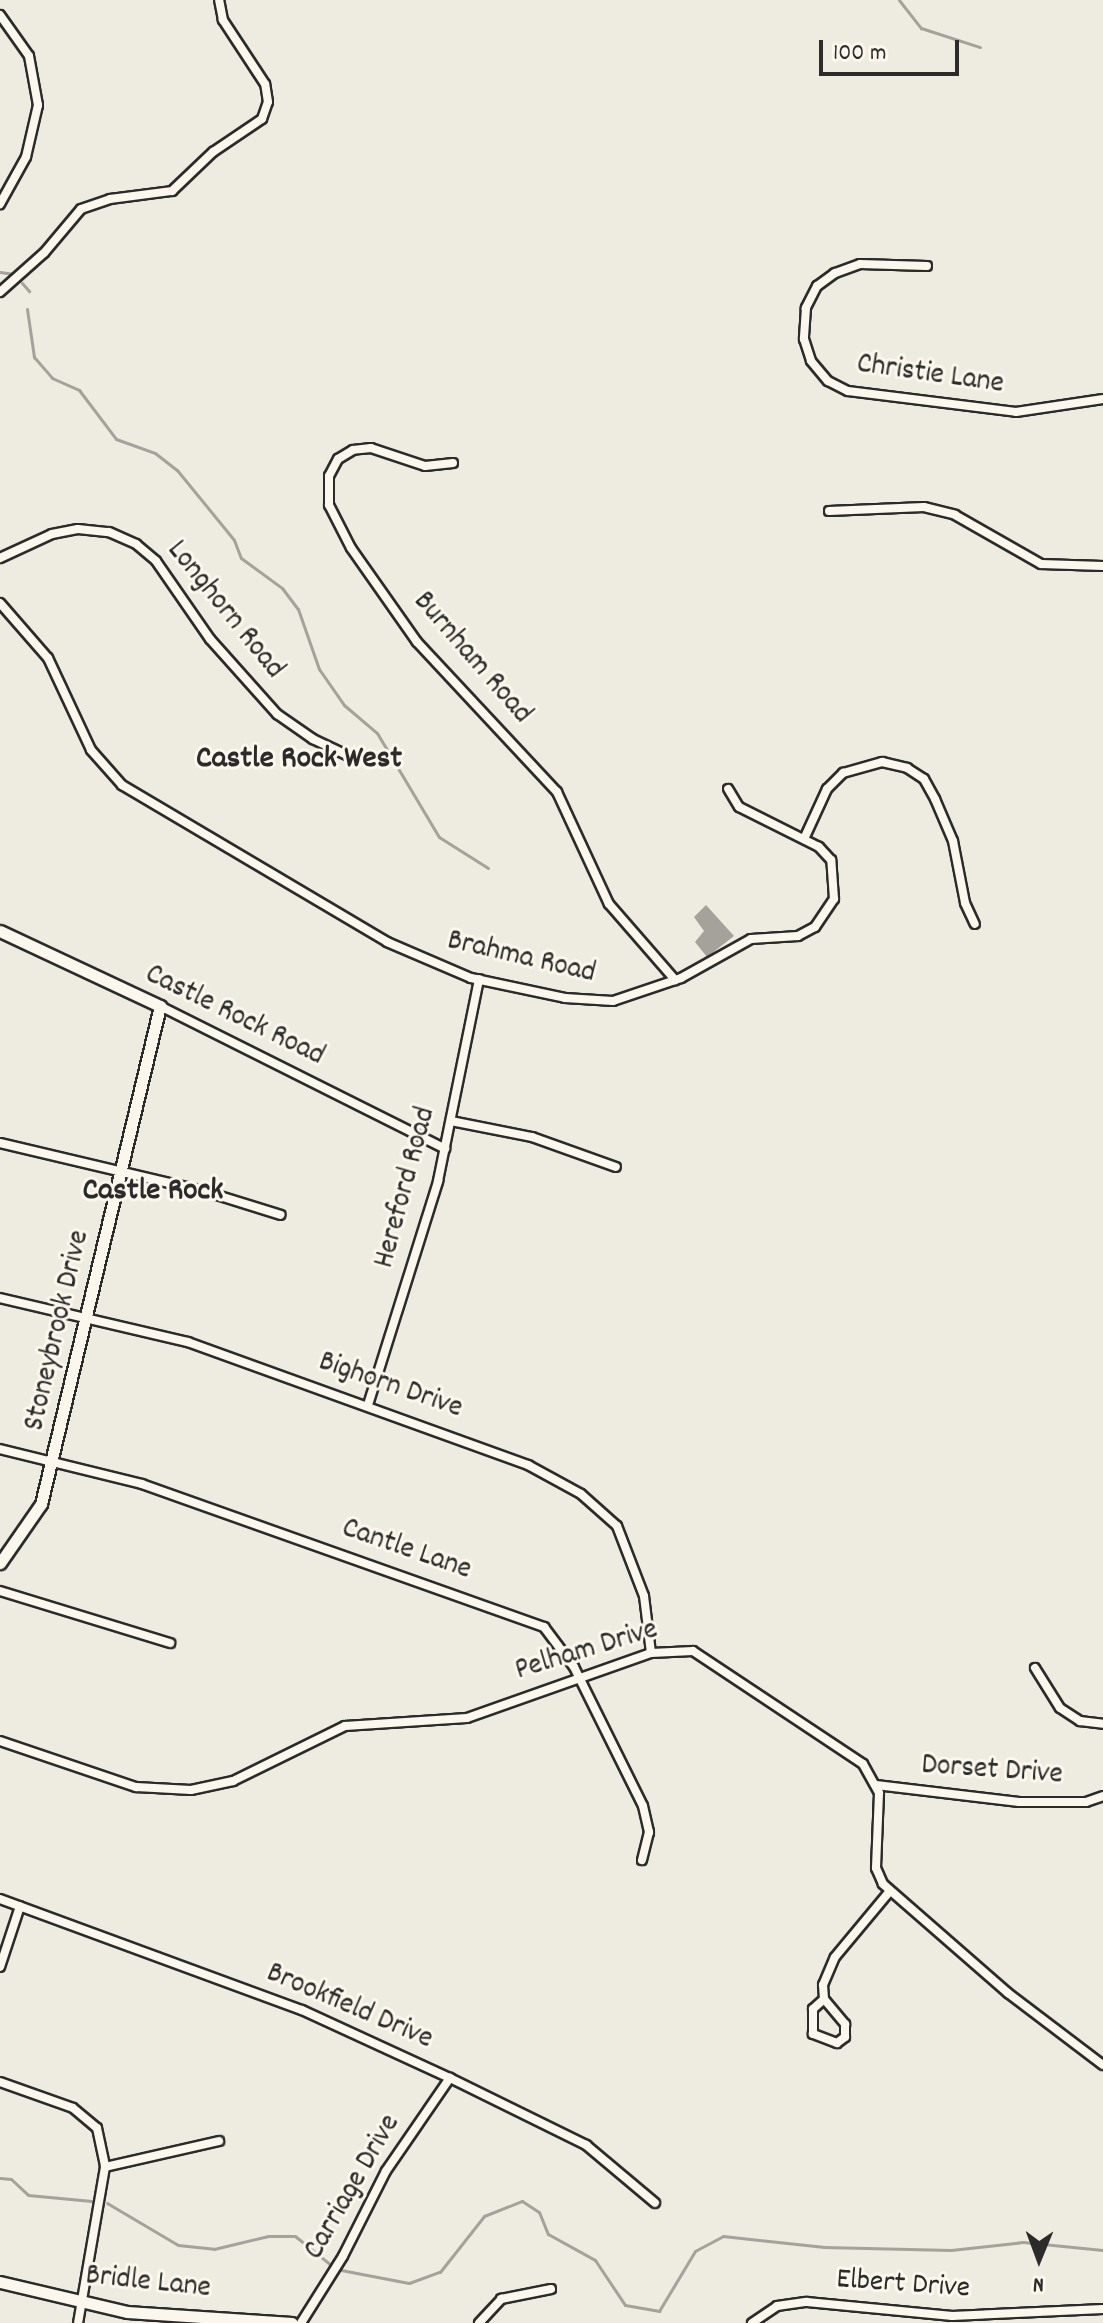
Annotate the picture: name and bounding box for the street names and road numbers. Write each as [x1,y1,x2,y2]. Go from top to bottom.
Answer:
street label: Christie Lane [854,348,1006,404]
street label: Longhorn Road [157,535,291,687]
street label: Burnham Road [404,585,538,733]
street label: Brahma Road [443,924,599,994]
street label: Castle Rock Road [138,958,330,1076]
street label: Hereford Road [368,1104,446,1272]
street label: Stoneybrook Drive [18,1227,100,1435]
street label: Bighorn Drive [313,1346,467,1428]
street label: Cantle Lane [337,1512,475,1590]
street label: Pelham Drive [511,1613,663,1691]
street label: Dorset Drive [920,1749,1064,1795]
street label: Brookfield Drive [260,1957,438,2059]
street label: Carriage Drive [298,2109,410,2267]
street label: Bridle Lane [84,2260,212,2308]
street label: Elbert Drive [835,2263,971,2309]

